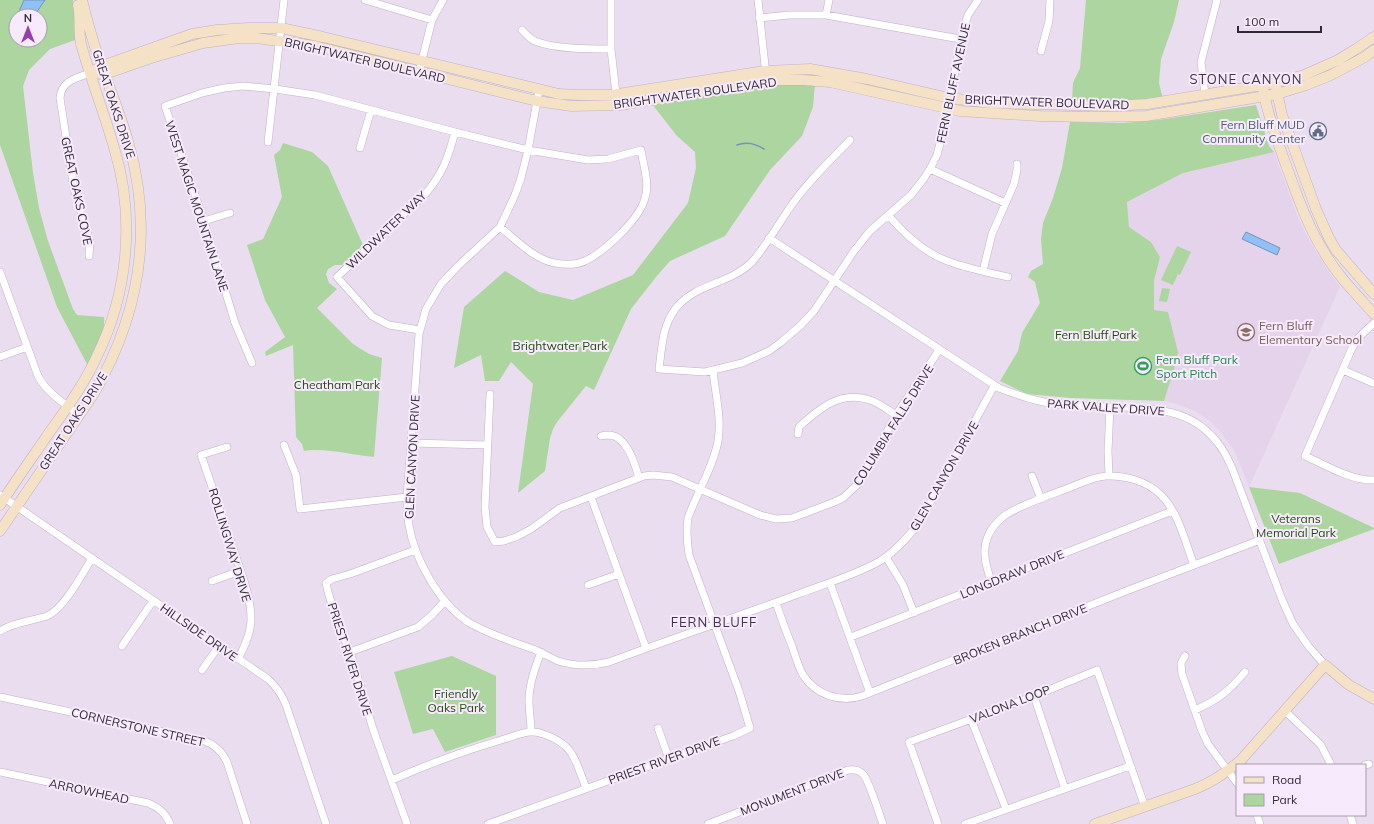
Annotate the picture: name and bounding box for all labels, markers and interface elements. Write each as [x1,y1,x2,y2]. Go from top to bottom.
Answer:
north arrow [8,8,48,48]
scale bar [1238,8,1321,34]
text: N [24,11,32,25]
text: 100 m [1244,14,1279,29]
street label: FERN BLUFF AVENUE [933,22,973,144]
street label: BRIGHTWATER BOULEVARD [283,34,447,86]
street label: GREAT OAKS DRIVE [89,48,139,160]
district label: STONE CANYON [1190,71,1302,87]
street label: BRIGHTWATER BOULEVARD [612,74,778,112]
street label: BRIGHTWATER BOULEVARD [964,92,1130,112]
place label: Fern Bluff MUD Community Center [1202,117,1306,146]
street label: WEST MAGIC MOUNTAIN LANE [162,119,232,293]
public building icon: Fern Bluff MUD Community Center [1308,121,1328,141]
street label: GREAT OAKS COVE [58,135,96,247]
street label: WILDWATER WAY [343,187,430,272]
place label: Fern Bluff Elementary School [1259,318,1362,347]
school or university icon: Fern Bluff Elementary School [1236,322,1256,342]
park label: Fern Bluff Park [1055,327,1138,342]
park label: Brightwater Park [513,338,608,353]
place label: Fern Bluff Park Sport Pitch [1156,352,1239,381]
sports icon: Fern Bluff Park Sport Pitch [1133,356,1153,376]
street label: COLUMBIA FALLS DRIVE [850,362,936,488]
street label: GREAT OAKS DRIVE [36,369,110,473]
park label: Cheatham Park [294,377,381,392]
street label: GLEN CANYON DRIVE [401,395,423,519]
street label: PARK VALLEY DRIVE [1047,395,1165,419]
street label: GLEN CANYON DRIVE [906,418,982,534]
street label: ROLLINGWAY DRIVE [206,486,254,604]
park label: Veterans Memorial Park [1256,511,1337,540]
street label: LONGDRAW DRIVE [958,546,1066,602]
street label: HILLSIDE DRIVE [158,600,240,664]
street label: BROKEN BRANCH DRIVE [951,600,1089,668]
street label: PRIEST RIVER DRIVE [325,601,375,717]
district label: FERN BLUFF [671,614,757,630]
street label: VALONA LOOP [968,682,1053,726]
park label: Friendly Oaks Park [428,686,485,715]
street label: CORNERSTONE STREET [70,704,207,750]
street label: PRIEST RIVER DRIVE [606,733,722,787]
legend [1236,764,1366,816]
street label: MONUMENT DRIVE [738,765,846,819]
text: Road [1272,772,1301,787]
street label: ARROWHEAD [48,775,131,807]
text: Park [1272,792,1298,807]

